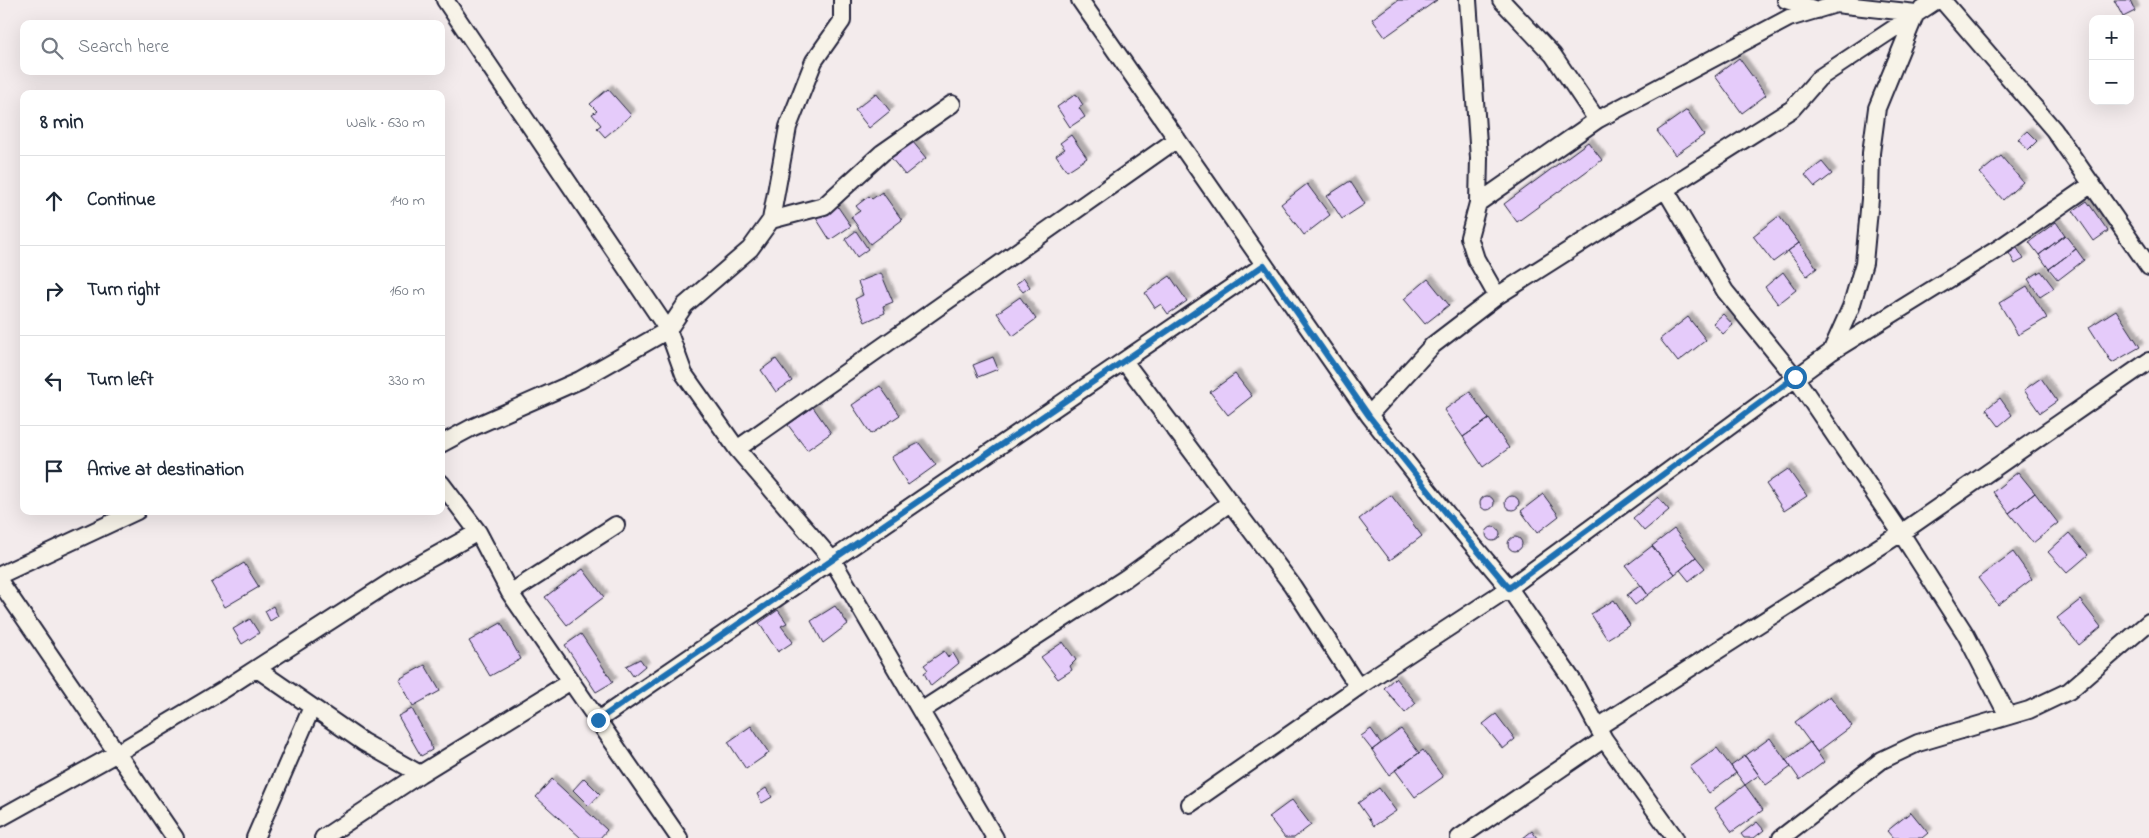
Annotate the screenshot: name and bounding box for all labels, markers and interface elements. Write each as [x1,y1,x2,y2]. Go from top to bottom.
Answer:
map controls [2089,15,2134,105]
button: + [2089,15,2134,60]
search box [20,20,445,75]
icon: search [38,34,66,62]
text: Search here [78,34,169,61]
button: − [2089,60,2134,105]
text: 8 min [40,108,84,138]
text: Walk · 630 m [346,111,425,135]
icon: ahead [40,187,68,215]
text: Continue [87,187,155,214]
text: 140 m [390,189,425,213]
icon: right [40,277,68,305]
text: Turn right [87,277,160,304]
text: 160 m [390,279,425,303]
route start [1784,366,1807,389]
icon: left [40,367,68,395]
text: Turn left [87,367,154,394]
text: 330 m [388,369,425,393]
icon: arrive [40,457,68,485]
text: Arrive at destination [87,457,244,484]
route end [587,709,610,732]

